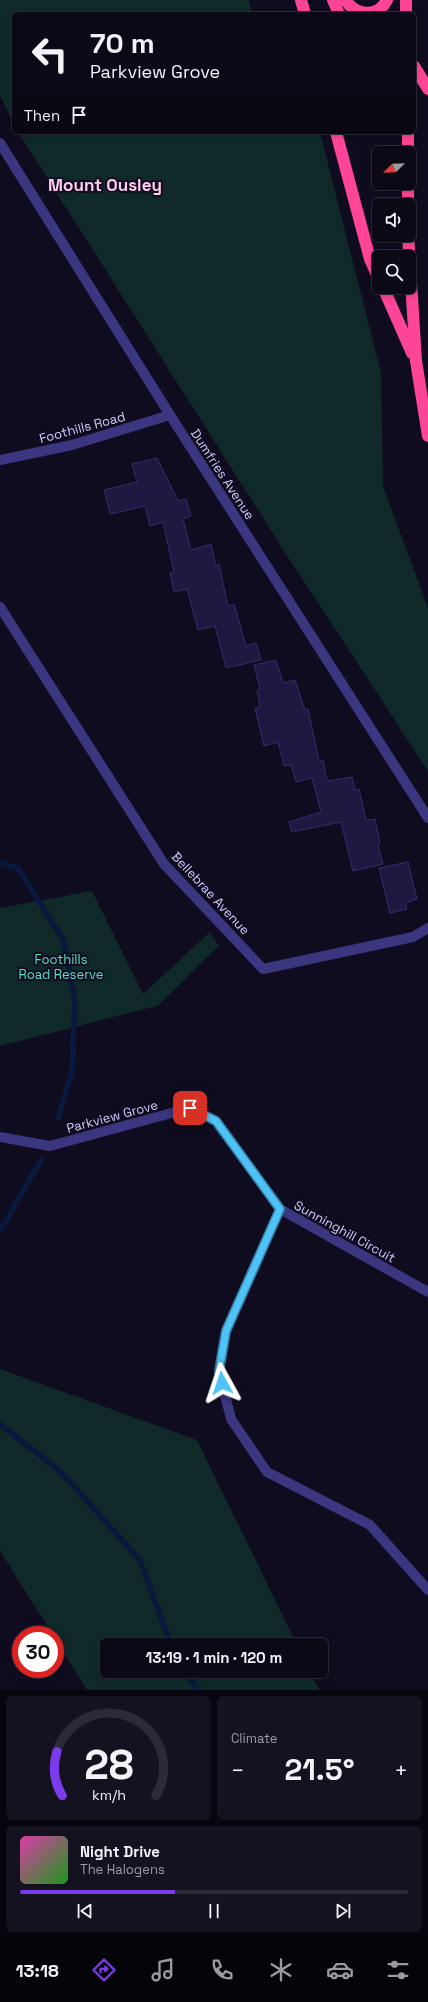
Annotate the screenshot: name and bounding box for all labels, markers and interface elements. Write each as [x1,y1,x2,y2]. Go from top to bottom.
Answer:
text: 70 m [90,25,155,61]
icon: left [24,28,76,80]
text: Parkview Grove [90,60,220,83]
icon: arrive [68,104,90,126]
text: Then [24,106,60,125]
north arrow [372,146,416,190]
map controls [372,146,416,294]
district label: Mount Ousley [48,174,162,196]
button: sound [372,198,416,242]
button: search [372,250,416,294]
street label: Foothills Road [37,408,127,447]
street label: Dumfries Avenue [187,426,258,523]
street label: Bellebrae Avenue [168,848,254,938]
park label: Foothills Road Reserve [18,951,104,983]
pin [173,1091,207,1125]
street label: Parkview Grove [65,1096,160,1137]
icon: arrive [179,1097,201,1119]
street label: Sunninghill Circuit [291,1197,398,1266]
position arrow [201,1362,243,1404]
speed limit sign: 30 [12,1626,64,1678]
text: 13:19 · 1 min · 120 m [146,1648,282,1667]
text: Climate [231,1730,277,1747]
text: 28 [84,1738,133,1791]
text: 21.5° [284,1750,355,1789]
text: − [231,1756,245,1784]
text: + [394,1756,408,1784]
text: km/h [91,1786,126,1804]
text: Night Drive [80,1842,160,1861]
text: The Halogens [80,1861,165,1878]
icon: previous [74,1900,96,1922]
icon: pause [203,1900,225,1922]
icon: next [332,1900,354,1922]
icon: directions [90,1956,118,1984]
icon: music [149,1956,177,1984]
icon: phone [208,1956,236,1984]
icon: climate [267,1956,295,1984]
icon: car [326,1956,354,1984]
icon: filters [384,1956,412,1984]
text: 13:18 [15,1959,59,1982]

